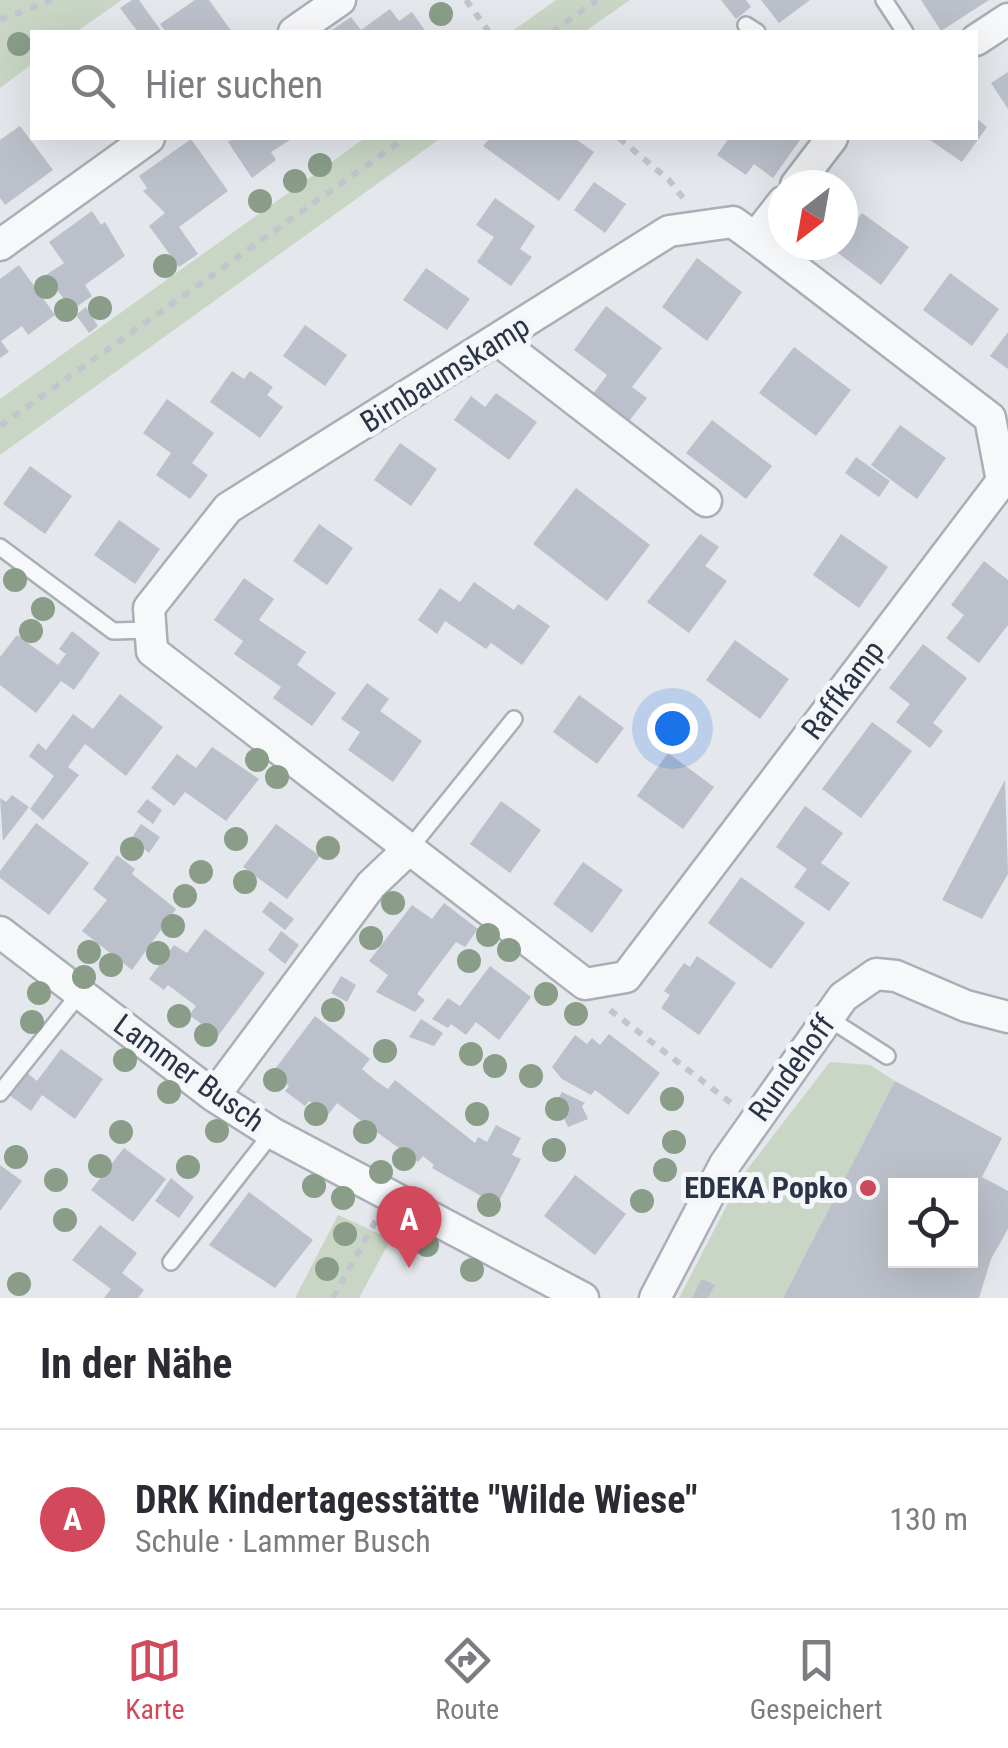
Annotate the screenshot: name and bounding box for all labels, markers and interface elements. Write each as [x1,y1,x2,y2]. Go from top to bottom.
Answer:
search box [30,30,978,140]
icon: search [65,58,120,113]
text: Hier suchen [145,63,323,107]
north arrow [768,170,858,260]
street label: Birnbaumskamp [354,308,535,439]
street label: Raffkamp [794,633,891,746]
your location [647,703,698,754]
street label: Lammer Busch [107,1006,271,1139]
street label: Rundehoff [741,1007,842,1128]
place label: EDEKA Popko [684,1170,848,1205]
marker: EDEKA Popko [857,1177,879,1199]
map controls [888,1178,978,1268]
button: locate [888,1178,978,1268]
pin: A [376,1186,442,1268]
text: In der Nähe [40,1339,232,1388]
text: DRK Kindertagesstätte "Wilde Wiese" [135,1478,698,1522]
text: A [63,1500,82,1538]
text: 130 m [889,1500,968,1538]
text: Schule · Lammer Busch [135,1522,431,1560]
tab: Karte [125,1633,185,1726]
tab: Route [435,1633,499,1726]
tab: Gespeichert [750,1633,883,1726]

